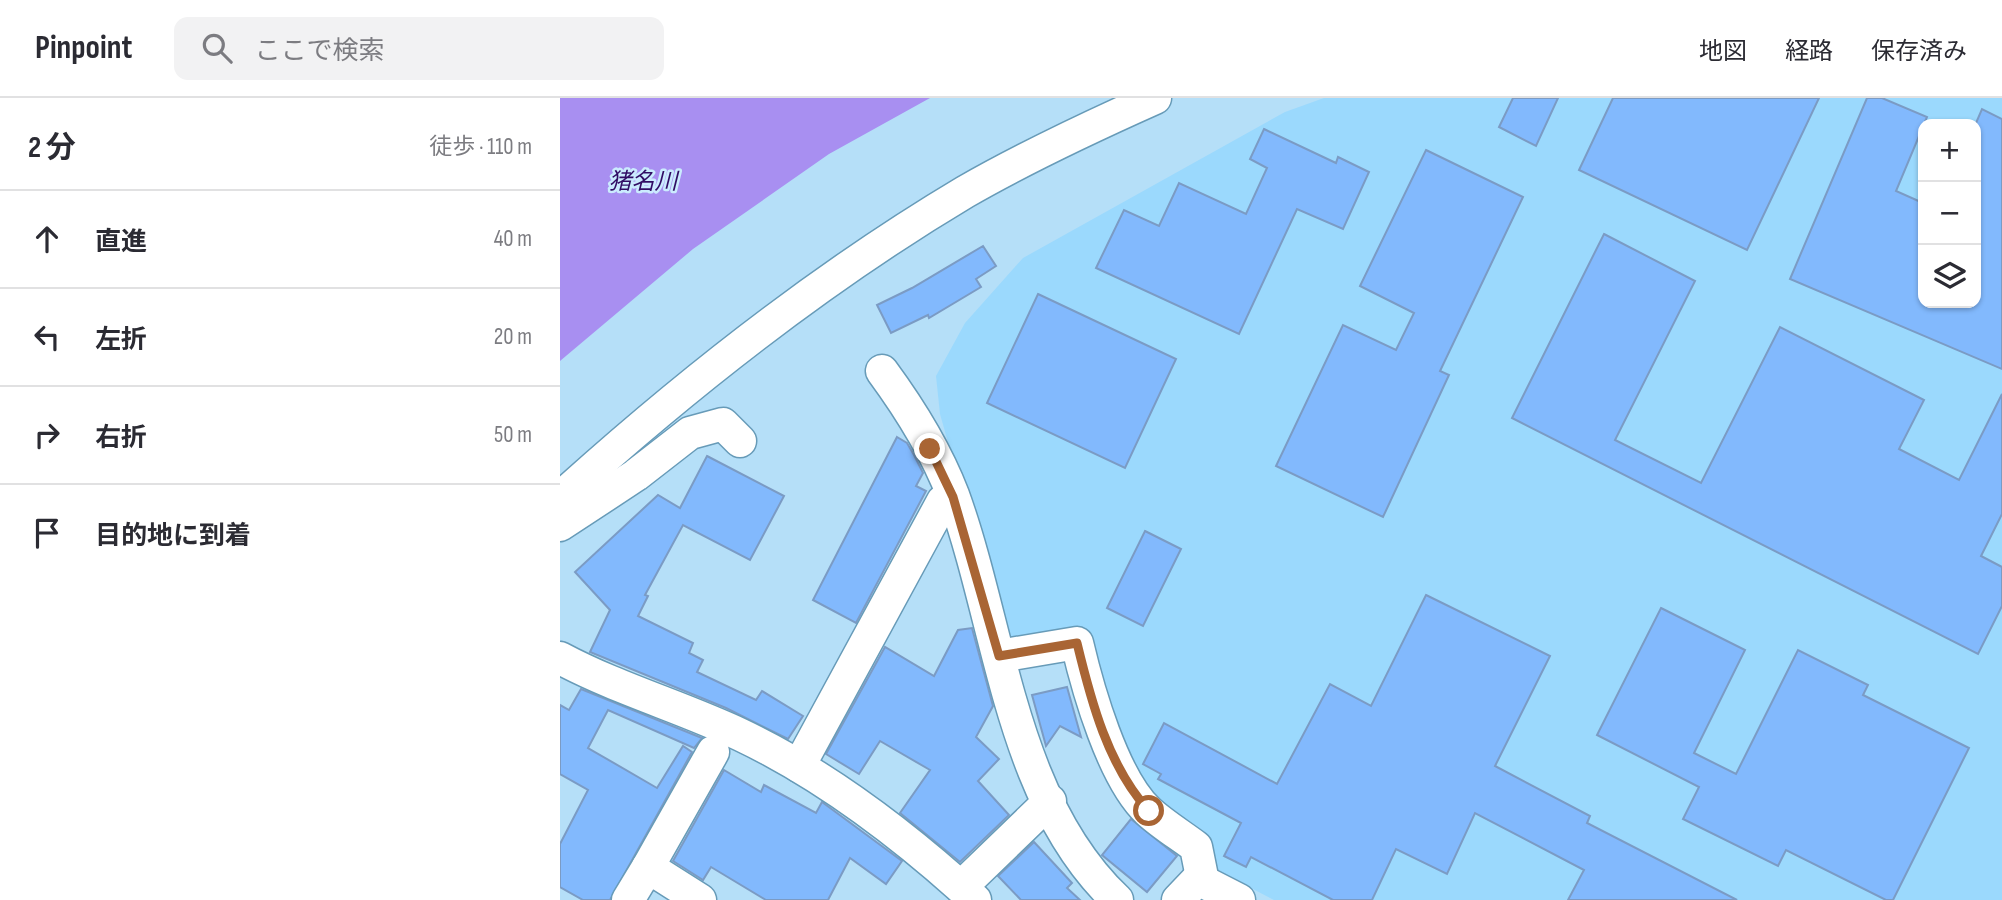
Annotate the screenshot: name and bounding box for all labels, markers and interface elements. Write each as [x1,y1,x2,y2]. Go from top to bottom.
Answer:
search box [174,17,664,80]
text: Pinpoint [35,28,132,68]
icon: search [198,29,236,67]
text: ここで検索 [254,36,384,67]
text: 地図 [1699,37,1747,66]
text: 経路 [1785,37,1833,66]
text: 保存済み [1871,37,1967,66]
map controls [1918,119,1981,308]
button: + [1918,119,1981,182]
text: 2 分 [28,130,76,166]
text: 徒歩 · 110 m [429,133,532,161]
water label: 猪名川 [609,168,681,196]
button: − [1918,182,1981,245]
icon: ahead [28,220,66,258]
text: 40 m [494,225,532,253]
text: 直進 [95,227,147,258]
button: layers [1918,245,1981,308]
icon: left [28,318,66,356]
text: 20 m [494,323,532,351]
text: 左折 [95,325,147,356]
icon: right [28,416,66,454]
text: 50 m [494,421,532,449]
text: 右折 [95,423,147,454]
route end [914,433,945,464]
icon: arrive [28,514,66,552]
text: 目的地に到着 [95,521,251,552]
route start [1133,795,1164,826]

